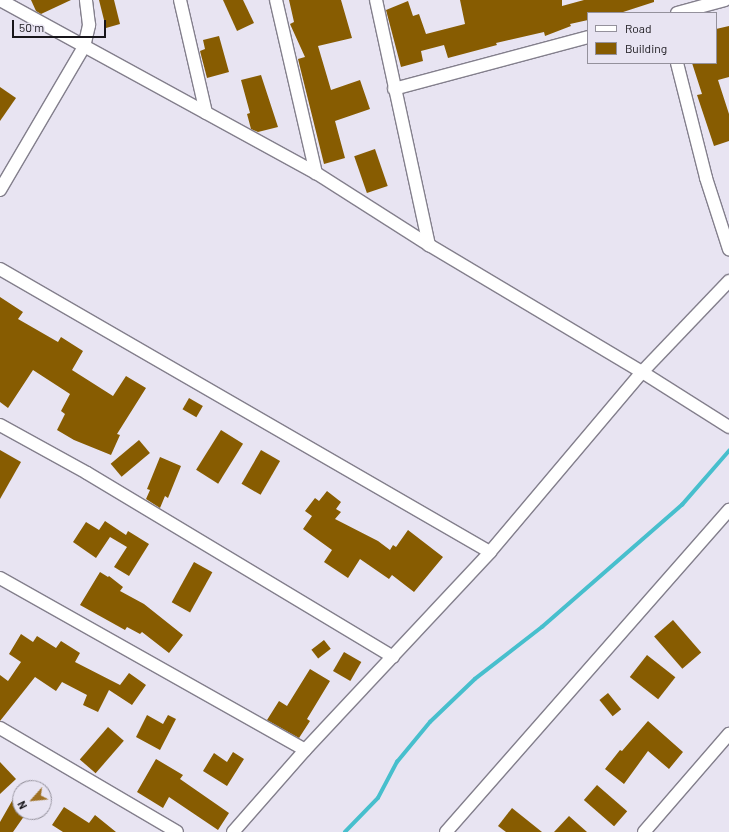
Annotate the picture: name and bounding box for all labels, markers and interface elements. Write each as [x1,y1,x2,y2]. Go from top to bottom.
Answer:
scale bar [14,12,108,38]
legend [587,12,717,64]
text: 50 m [19,20,44,34]
text: Road [625,21,652,35]
text: Building [625,41,667,55]
north arrow [12,780,52,820]
text: N [14,799,29,811]

